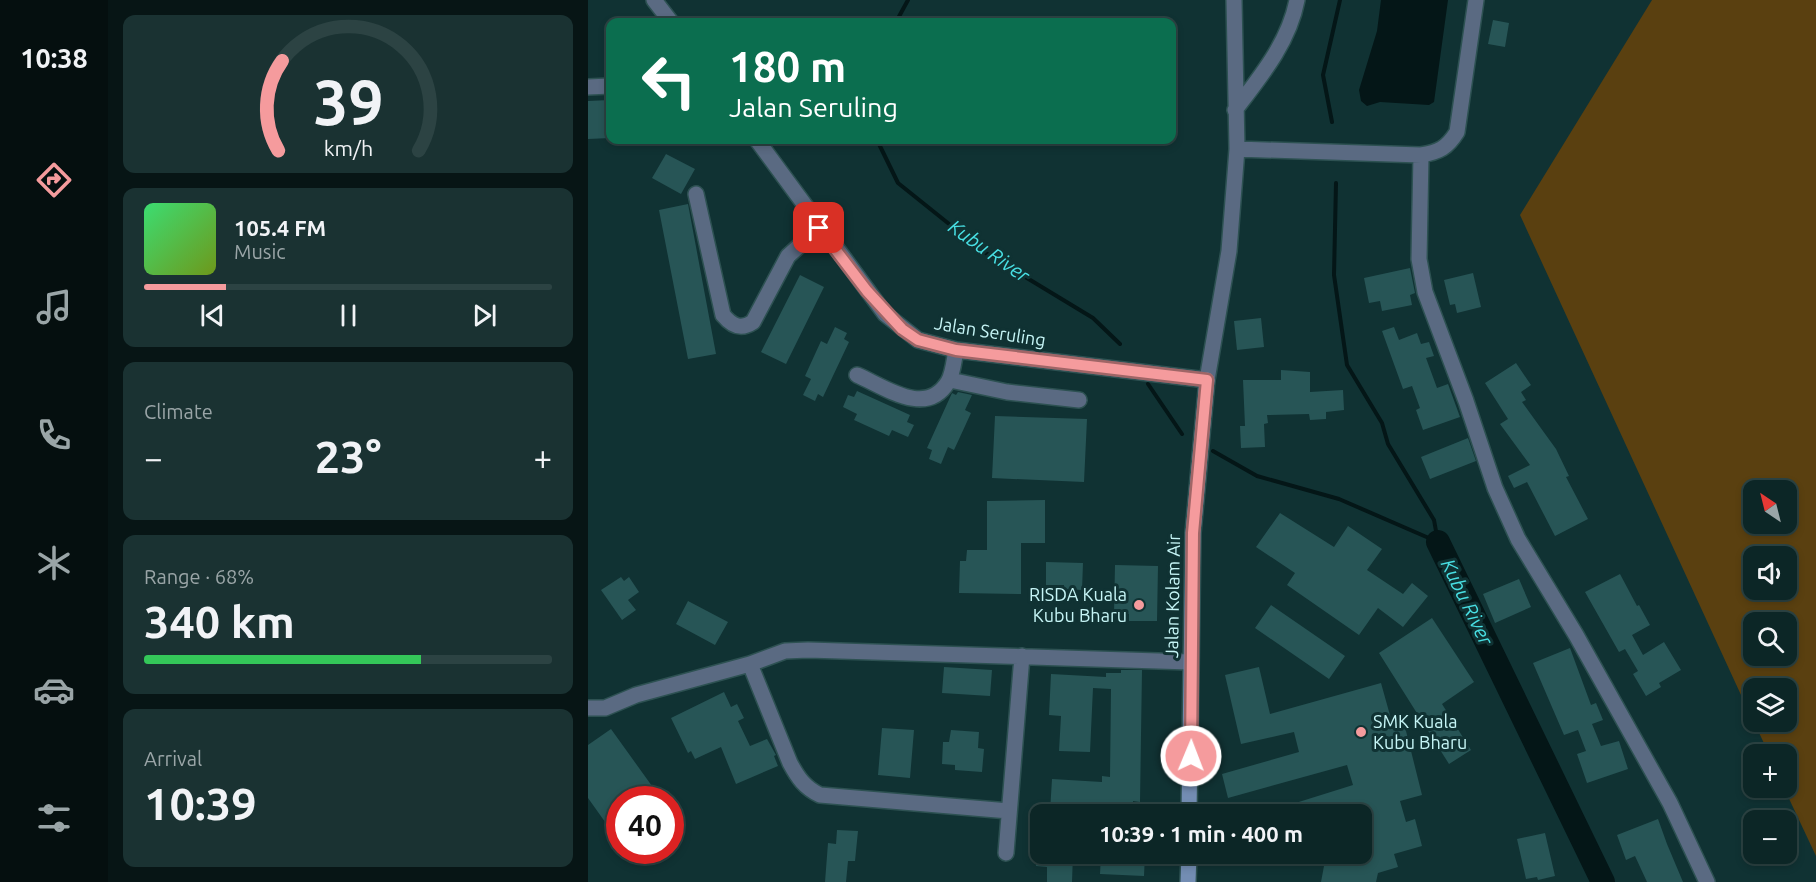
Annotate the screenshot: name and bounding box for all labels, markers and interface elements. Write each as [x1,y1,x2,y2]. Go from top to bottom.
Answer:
icon: left [630,42,708,120]
text: 10:38 [20,43,88,73]
text: 180 m [729,43,846,90]
text: 39 [313,67,383,137]
text: Jalan Seruling [729,92,898,122]
text: km/h [323,137,373,161]
icon: directions [33,159,75,201]
pin [793,202,844,253]
icon: arrive [802,211,835,244]
water label: Kubu River [945,214,1035,288]
text: 105.4 FM [234,215,326,240]
text: Music [234,240,286,263]
icon: music [33,286,75,328]
icon: previous [196,299,229,332]
icon: pause [332,299,365,332]
icon: next [468,299,501,332]
street label: Jalan Seruling [933,312,1047,350]
text: Climate [144,400,213,423]
icon: phone [33,414,75,456]
text: 23° [315,431,381,482]
text: − [144,439,163,476]
text: + [533,439,552,476]
north arrow [1743,480,1797,534]
map controls [1743,480,1797,864]
street label: Jalan Kolam Air [1161,533,1183,658]
icon: climate [33,542,75,584]
button: sound [1743,546,1797,600]
water label: Kubu River [1437,555,1499,650]
text: Range · 68% [144,565,254,588]
place label: RISDA Kuala Kubu Bharu [1029,584,1127,625]
text: 340 km [144,596,295,647]
marker: RISDA Kuala Kubu Bharu [1132,598,1146,612]
button: search [1743,612,1797,666]
icon: car [33,669,75,711]
button: layers [1743,678,1797,732]
place label: SMK Kuala Kubu Bharu [1373,711,1467,752]
position arrow [1159,724,1223,788]
marker: SMK Kuala Kubu Bharu [1354,725,1368,739]
button: + [1743,744,1797,798]
text: Arrival [144,747,202,770]
text: 10:39 [144,778,257,829]
speed limit sign: 40 [606,786,684,864]
icon: filters [33,797,75,839]
button: − [1743,810,1797,864]
text: 10:39 · 1 min · 400 m [1099,821,1303,846]

